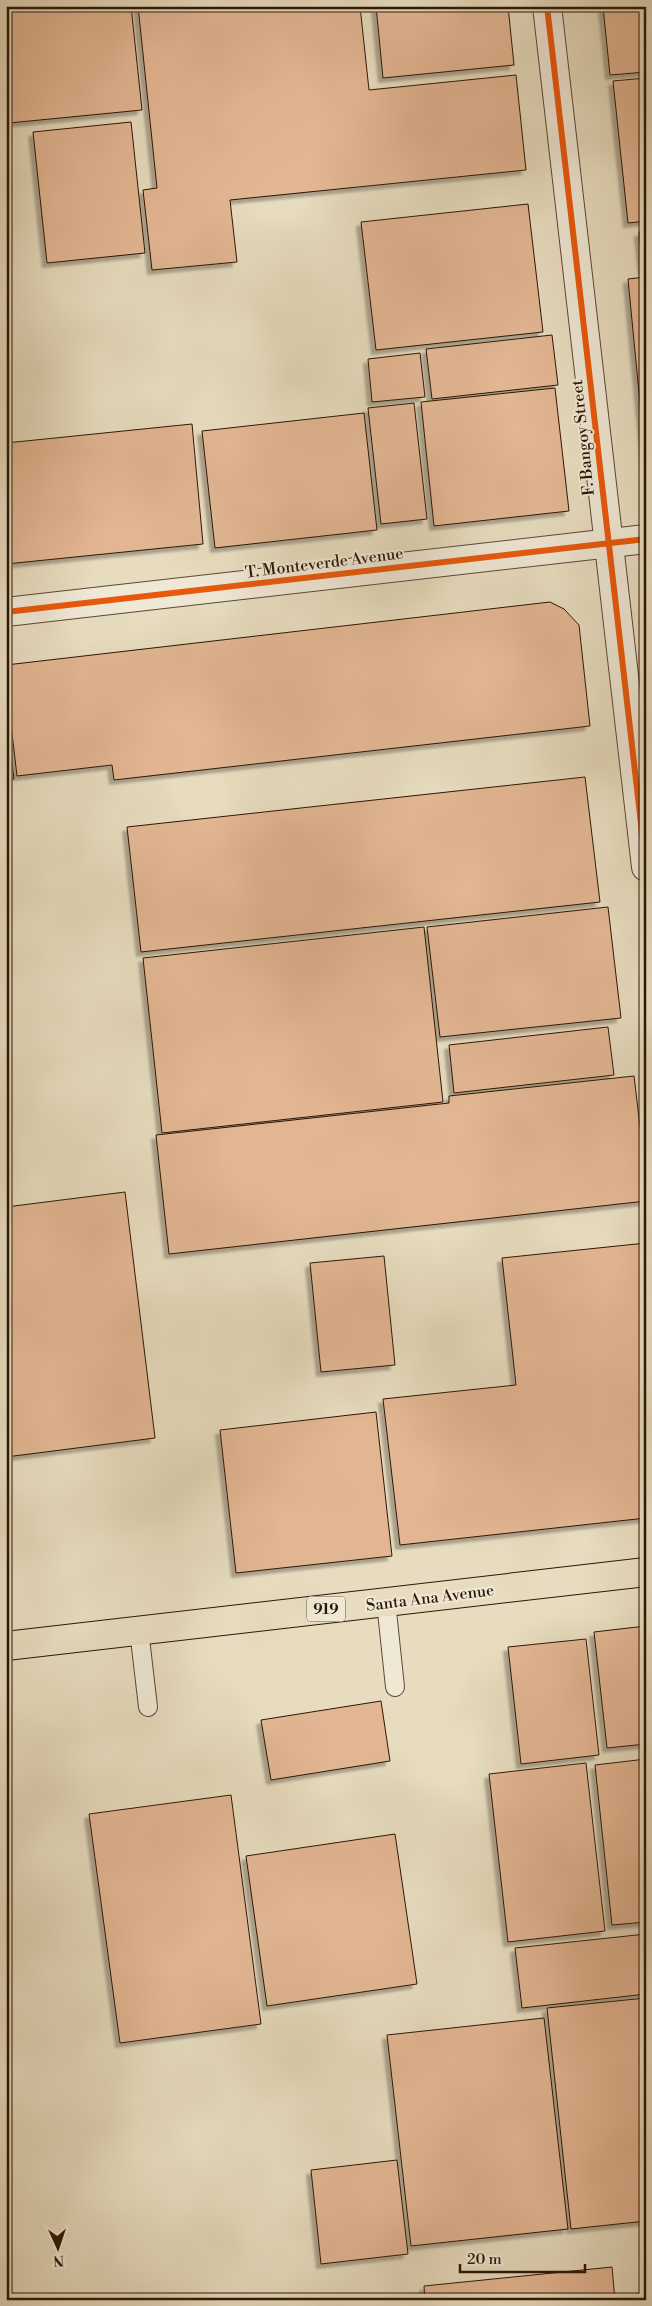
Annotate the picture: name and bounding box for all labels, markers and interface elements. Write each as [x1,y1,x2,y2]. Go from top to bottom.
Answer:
street label: F. Bangoy Street [567,379,599,497]
street label: T. Monteverde Avenue [244,543,404,583]
street label: Santa Ana Avenue [365,1580,495,1616]
road number: 919 [307,1596,345,1622]
north arrow [32,2224,82,2274]
scale bar [460,2241,584,2273]
text: 20 m [467,2250,502,2269]
text: N [53,2251,65,2269]

